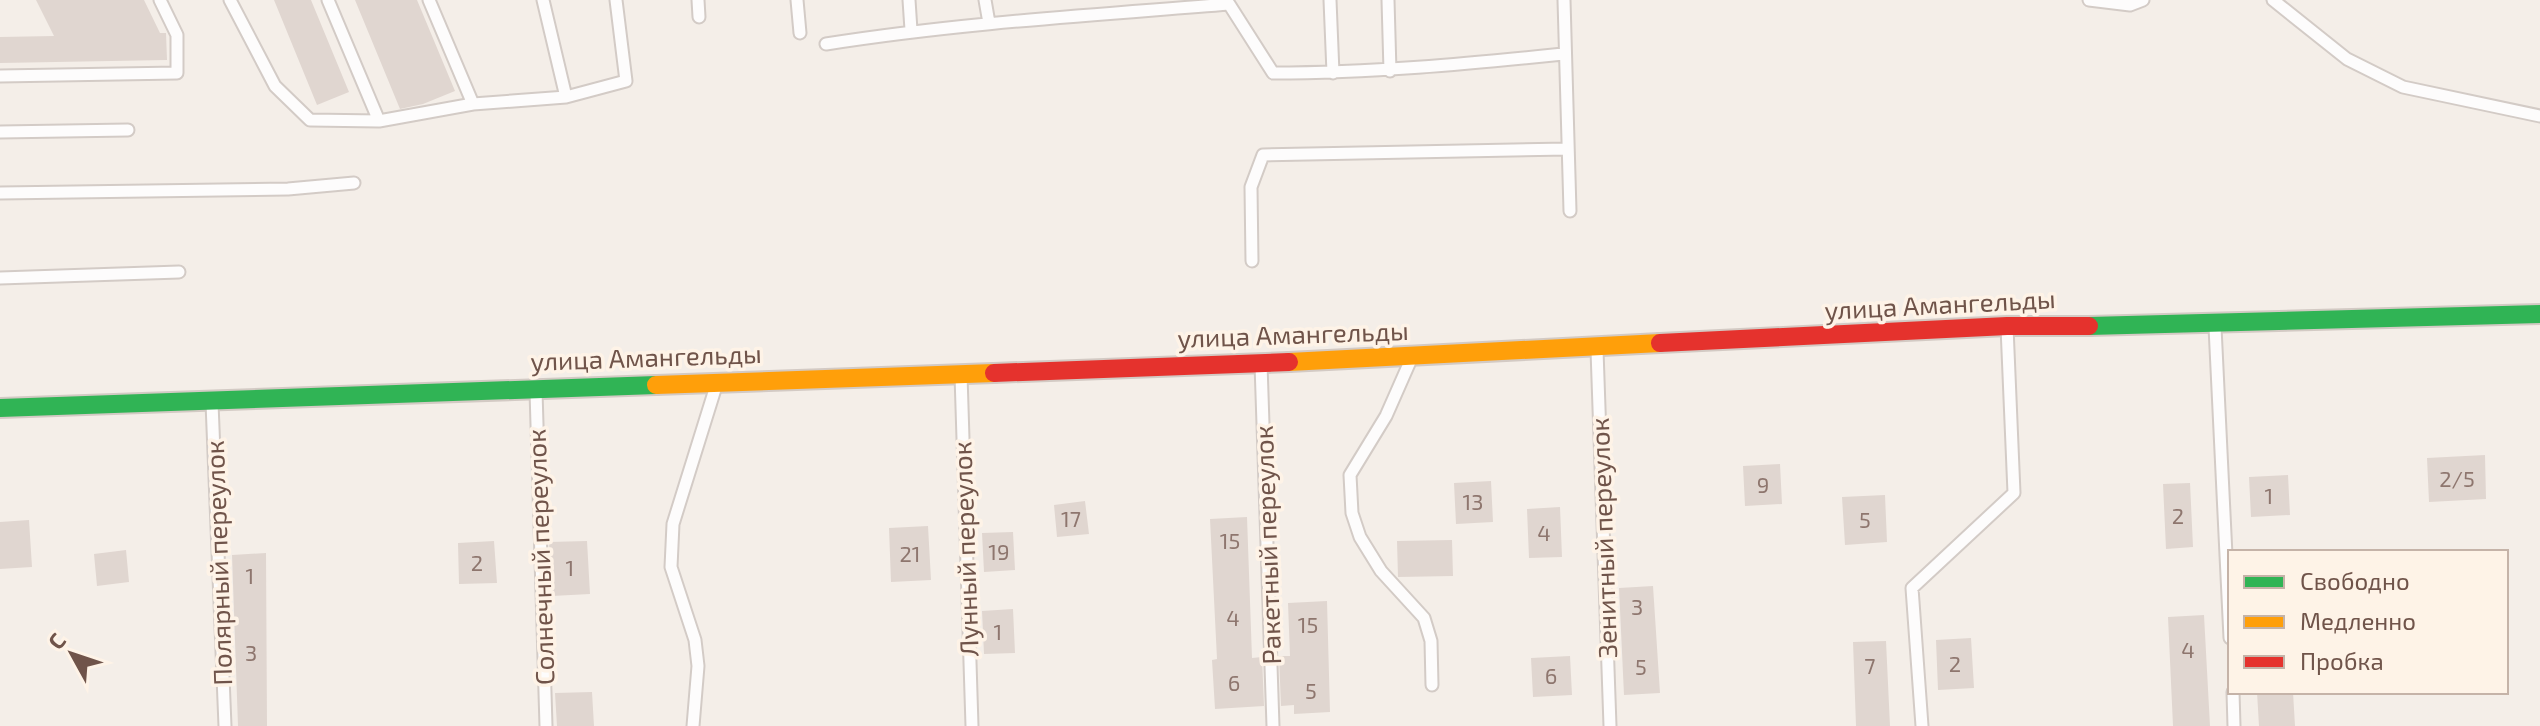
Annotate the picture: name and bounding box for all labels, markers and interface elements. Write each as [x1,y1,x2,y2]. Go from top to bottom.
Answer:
street label: улица Амангельды [1824,282,2056,326]
street label: улица Амангельды [1177,314,1409,354]
street label: улица Амангельды [530,337,762,377]
street label: Зенитный переулок [1583,417,1623,659]
street label: Ракетный переулок [1247,425,1287,665]
street label: Солнечный переулок [520,428,560,686]
street label: Полярный переулок [198,440,238,686]
street label: Лунный переулок [945,441,985,657]
house number: 2/5 [2439,465,2475,491]
house number: 9 [1757,471,1769,497]
house number: 1 [2265,482,2273,508]
house number: 13 [1463,488,1484,514]
house number: 2 [2172,502,2184,528]
house number: 17 [1061,505,1081,531]
house number: 5 [1859,506,1871,532]
house number: 4 [1537,519,1551,545]
house number: 15 [1220,527,1240,553]
house number: 19 [988,538,1010,564]
house number: 21 [899,540,921,566]
house number: 2 [471,549,483,575]
legend [2228,550,2508,694]
house number: 1 [566,554,574,580]
house number: 1 [246,562,254,588]
text: Свободно [2300,566,2410,595]
house number: 3 [1631,593,1643,619]
house number: 4 [1226,604,1240,630]
text: Медленно [2300,606,2416,635]
house number: 15 [1298,611,1318,637]
north arrow [32,614,112,694]
house number: 1 [994,618,1002,644]
text: С [42,627,70,654]
house number: 4 [2181,636,2195,662]
house number: 3 [245,639,257,665]
text: Пробка [2300,646,2384,675]
house number: 2 [1949,650,1961,676]
house number: 7 [1864,652,1876,678]
house number: 5 [1635,653,1647,679]
house number: 6 [1545,662,1557,688]
house number: 6 [1228,669,1240,695]
house number: 5 [1305,677,1317,703]

